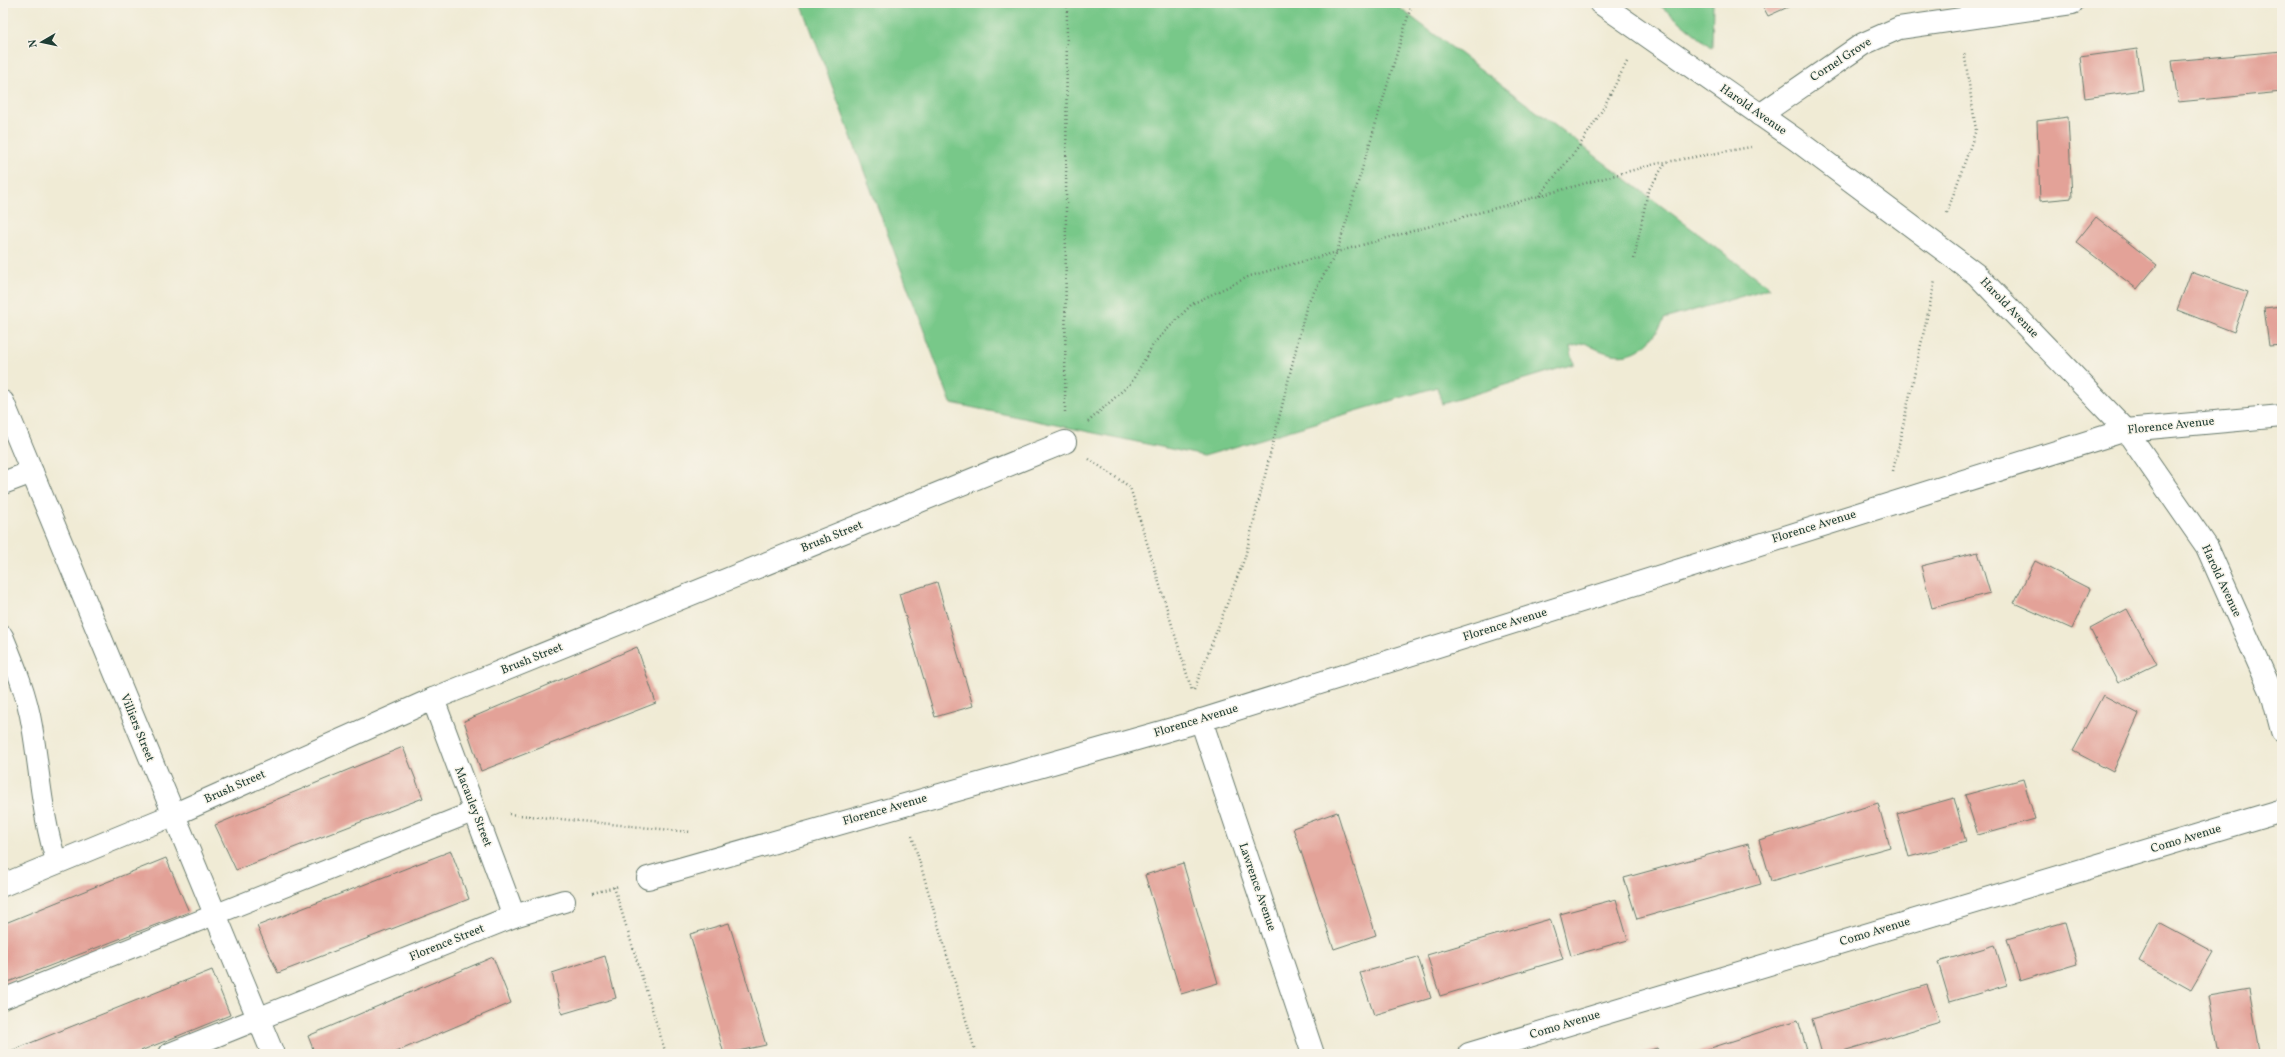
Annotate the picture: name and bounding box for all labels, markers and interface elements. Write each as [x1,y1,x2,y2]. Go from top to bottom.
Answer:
north arrow [22,22,62,62]
street label: Cornel Grove [1807,34,1875,86]
text: N [26,38,42,48]
street label: Harold Avenue [1716,81,1790,139]
street label: Harold Avenue [1976,274,2042,342]
street label: Florence Avenue [2127,413,2216,439]
street label: Florence Avenue [1770,506,1858,547]
street label: Brush Street [799,517,865,557]
street label: Harold Avenue [2197,542,2245,620]
street label: Florence Avenue [1461,604,1549,645]
street label: Brush Street [499,639,565,679]
street label: Villiers Street [116,692,158,764]
street label: Florence Avenue [1152,700,1240,741]
street label: Macauley Street [450,765,496,849]
street label: Brush Street [202,766,268,808]
street label: Florence Avenue [841,790,929,830]
street label: Como Avenue [2149,821,2223,857]
street label: Lawrence Avenue [1234,841,1280,933]
street label: Como Avenue [1838,914,1912,950]
street label: Florence Street [407,921,487,965]
street label: Como Avenue [1528,1007,1602,1043]

